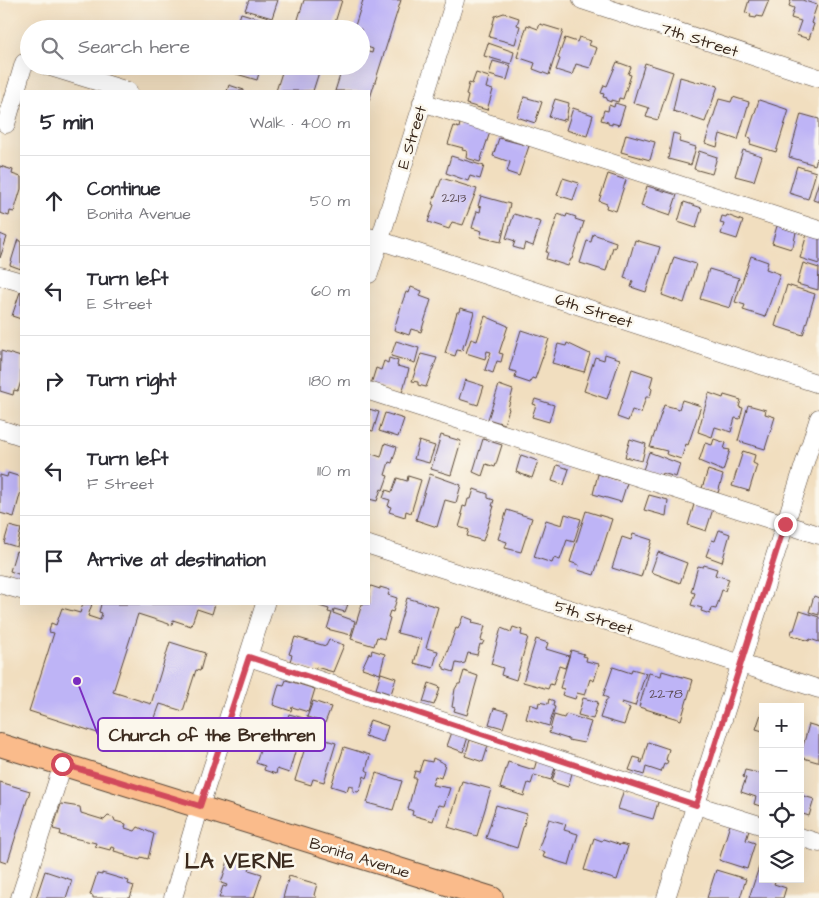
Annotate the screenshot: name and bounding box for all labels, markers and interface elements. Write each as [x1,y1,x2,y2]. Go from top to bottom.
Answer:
street label: 7th Street [658,17,742,63]
search box [20,20,370,75]
icon: search [38,34,66,62]
text: Search here [78,34,190,61]
street label: E Street [392,102,432,172]
text: 5 min [40,108,93,137]
text: Walk · 400 m [249,112,350,134]
text: Continue [87,176,161,203]
icon: ahead [40,187,68,215]
house number: 2213 [442,188,466,208]
text: 50 m [310,190,350,212]
text: Bonita Avenue [87,203,191,225]
text: Turn left [87,266,168,293]
icon: left [40,277,68,305]
text: 60 m [311,280,350,302]
street label: 6th Street [552,288,636,334]
text: E Street [87,293,152,315]
icon: right [40,367,68,395]
text: Turn right [87,367,176,394]
text: 180 m [309,370,350,392]
text: Turn left [87,446,168,473]
icon: left [40,457,68,485]
text: 110 m [317,460,350,482]
text: F Street [87,473,154,495]
route end [774,513,797,536]
icon: arrive [40,547,68,575]
text: Arrive at destination [87,547,266,574]
street label: 5th Street [552,595,636,641]
house number: 2278 [649,684,683,704]
map controls [759,703,804,883]
button: + [759,703,804,748]
callout: Church of the Brethren [98,718,325,751]
text: Church of the Brethren [109,723,315,748]
button: − [759,748,804,793]
route start [51,753,74,776]
button: locate [759,793,804,838]
street label: Bonita Avenue [307,832,413,884]
button: layers [759,838,804,883]
district label: LA VERNE [185,847,295,876]

